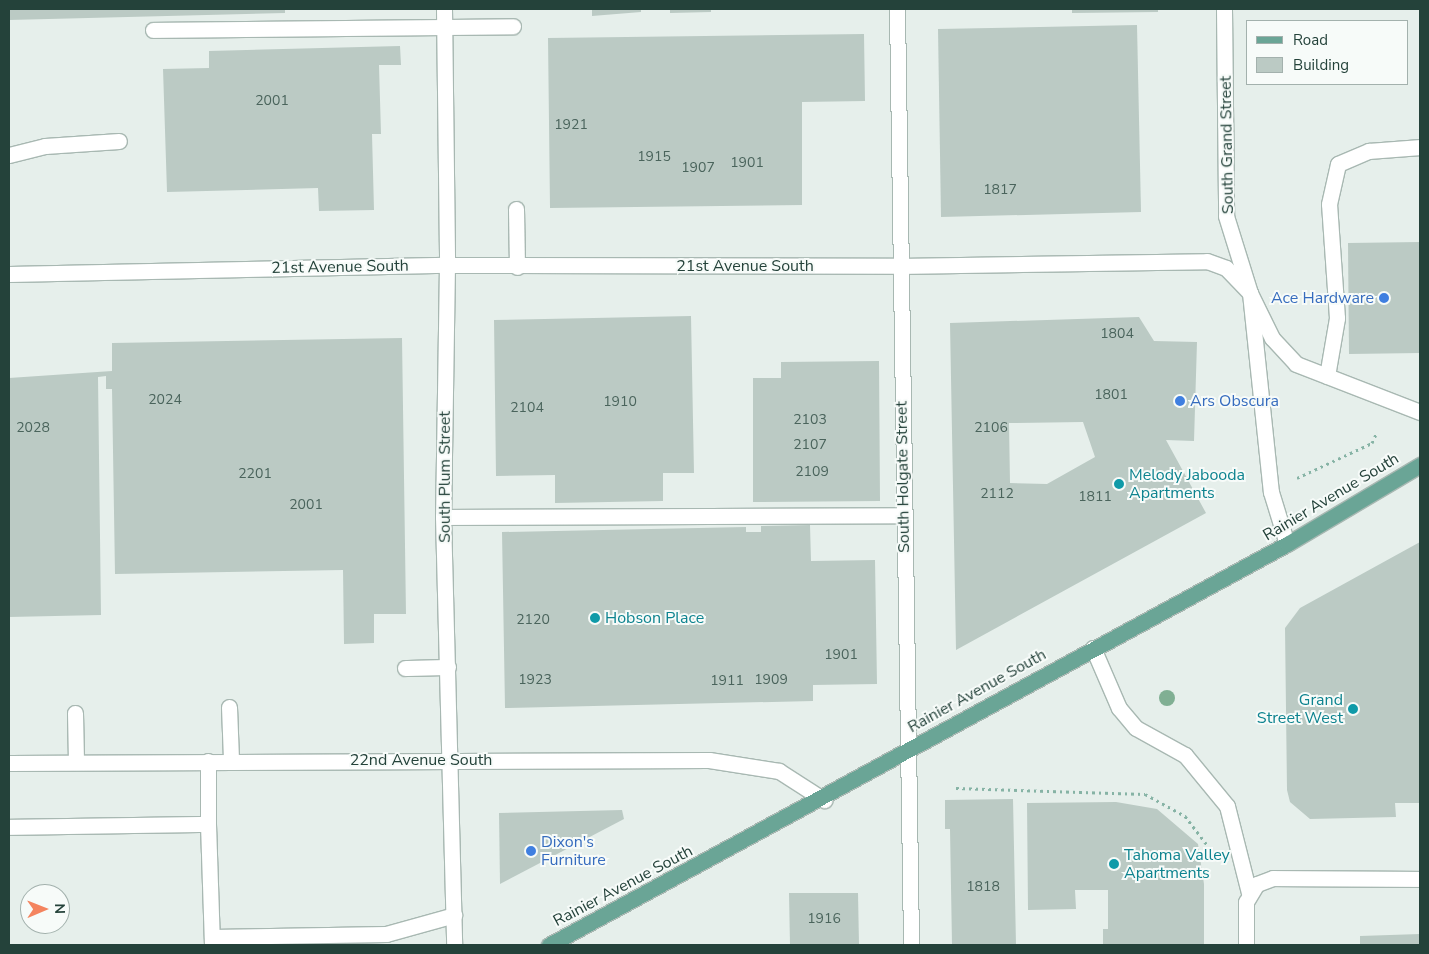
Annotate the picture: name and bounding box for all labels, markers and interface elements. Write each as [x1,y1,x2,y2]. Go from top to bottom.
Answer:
legend [1246,20,1409,85]
text: Road [1293,30,1328,50]
text: Building [1293,55,1349,75]
street label: South Grand Street [1216,76,1238,214]
house number: 2001 [255,93,289,109]
house number: 1921 [554,117,588,133]
house number: 1915 [637,149,671,165]
house number: 1901 [730,155,764,171]
house number: 1907 [681,160,715,176]
house number: 1817 [983,182,1017,198]
street label: 21st Avenue South [271,256,409,278]
street label: 21st Avenue South [676,256,814,276]
place label: Ace Hardware [1271,288,1374,308]
marker: Ace Hardware [1378,292,1390,304]
house number: 1804 [1100,326,1134,342]
house number: 1801 [1094,387,1128,403]
place label: Ars Obscura [1190,391,1279,411]
house number: 2024 [148,392,182,408]
house number: 1910 [603,394,637,410]
marker: Ars Obscura [1174,395,1186,407]
house number: 2104 [510,400,544,416]
street label: South Holgate Street [892,401,914,553]
street label: South Plum Street [435,411,455,543]
house number: 2103 [793,412,827,428]
house number: 2028 [16,420,50,436]
house number: 2106 [974,420,1008,436]
house number: 2107 [793,437,827,453]
street label: Rainier Avenue South [1260,449,1402,545]
house number: 2109 [795,464,829,480]
place label: Melody Jabooda Apartments [1129,465,1245,503]
house number: 2201 [238,466,272,482]
marker: Melody Jabooda Apartments [1113,478,1125,490]
house number: 2112 [980,486,1014,502]
house number: 1811 [1078,489,1112,505]
house number: 2001 [289,497,323,513]
place label: Hobson Place [605,608,704,628]
house number: 2120 [516,612,550,628]
marker: Hobson Place [589,612,601,624]
street label: Rainier Avenue South [905,645,1049,737]
house number: 1901 [824,647,858,663]
house number: 1923 [518,672,552,688]
house number: 1909 [754,672,788,688]
house number: 1911 [710,673,744,689]
place label: Grand Street West [1257,690,1343,728]
marker: Grand Street West [1347,703,1359,715]
street label: 22nd Avenue South [350,750,492,770]
place label: Dixon's Furniture [541,832,606,870]
street label: Rainier Avenue South [550,841,696,931]
marker: Dixon's Furniture [525,845,537,857]
place label: Tahoma Valley Apartments [1124,845,1230,883]
marker: Tahoma Valley Apartments [1108,858,1120,870]
house number: 1818 [966,879,1000,895]
north arrow [20,884,70,934]
text: N [50,903,69,914]
house number: 1916 [807,911,841,927]

